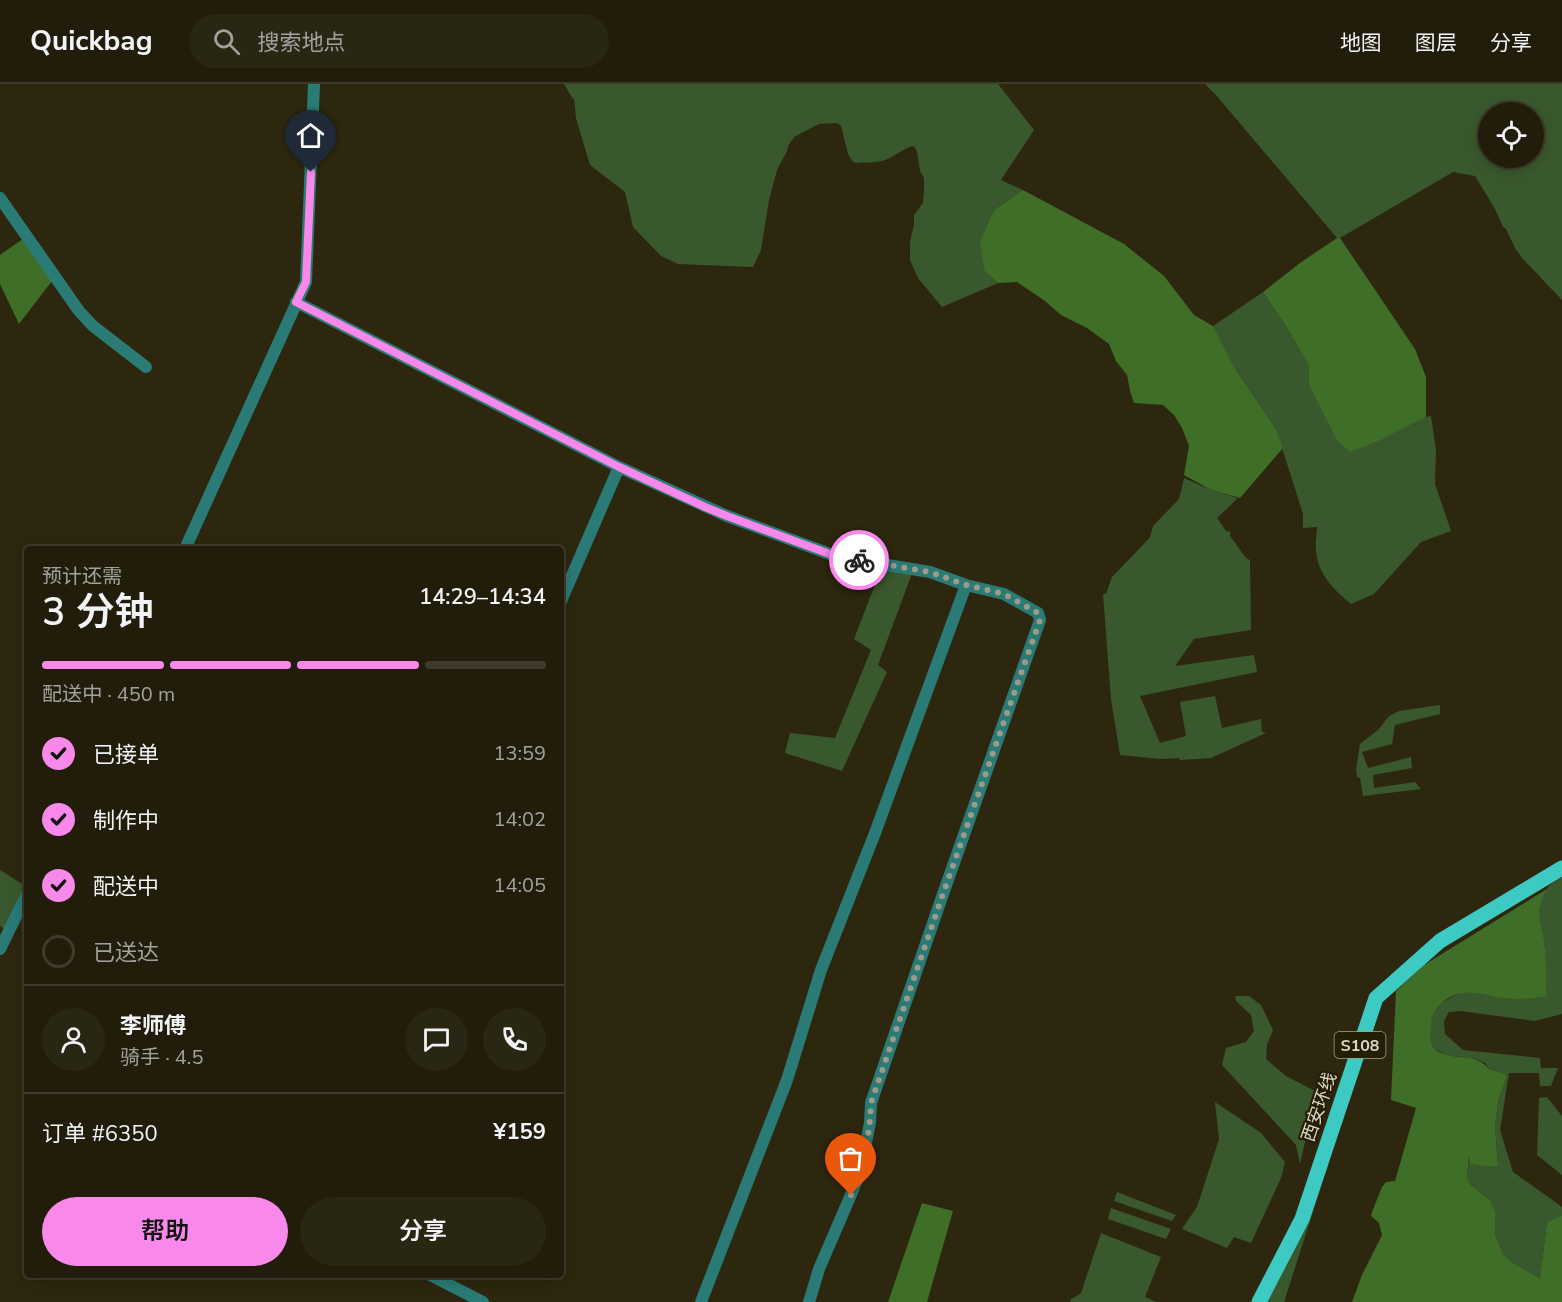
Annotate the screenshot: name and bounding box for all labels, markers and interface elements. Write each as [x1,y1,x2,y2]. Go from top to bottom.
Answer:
search box [189,14,609,68]
text: Quickbag [30,22,153,60]
icon: search [210,25,243,58]
text: 搜索地点 [258,28,346,58]
text: 地图 [1340,29,1382,57]
text: 图层 [1415,29,1457,57]
text: 分享 [1490,29,1532,57]
map controls [1478,102,1544,168]
button: locate [1478,102,1544,168]
pin [285,110,336,172]
icon: home [294,119,327,152]
courier [829,530,889,590]
icon: bike [843,544,876,577]
text: 预计还需 [42,563,122,590]
text: 14:29–14:34 [419,582,546,612]
text: 3 分钟 [42,586,154,639]
text: 配送中 · 450 m [42,681,175,708]
icon: check [42,737,75,770]
text: 已接单 [93,740,159,770]
text: 13:59 [493,740,546,767]
icon: check [42,803,75,836]
text: 制作中 [93,806,159,836]
text: 14:02 [493,806,546,833]
icon: check [42,869,75,902]
text: 配送中 [93,872,159,902]
text: 14:05 [493,872,546,899]
text: 已送达 [93,938,159,968]
button: person [42,1008,105,1071]
button: chat [405,1008,468,1071]
button: phone [483,1008,546,1071]
text: 李师傅 [120,1011,186,1041]
road number: S108 [1334,1032,1386,1058]
text: 骑手 · 4.5 [120,1044,203,1071]
street label: 西安环线 [1296,1069,1342,1145]
text: ¥159 [493,1117,546,1147]
text: 订单 #6350 [42,1119,158,1149]
pin [825,1133,876,1195]
icon: bag [834,1142,867,1175]
button: 帮助 [42,1197,288,1266]
button: 分享 [300,1197,546,1266]

